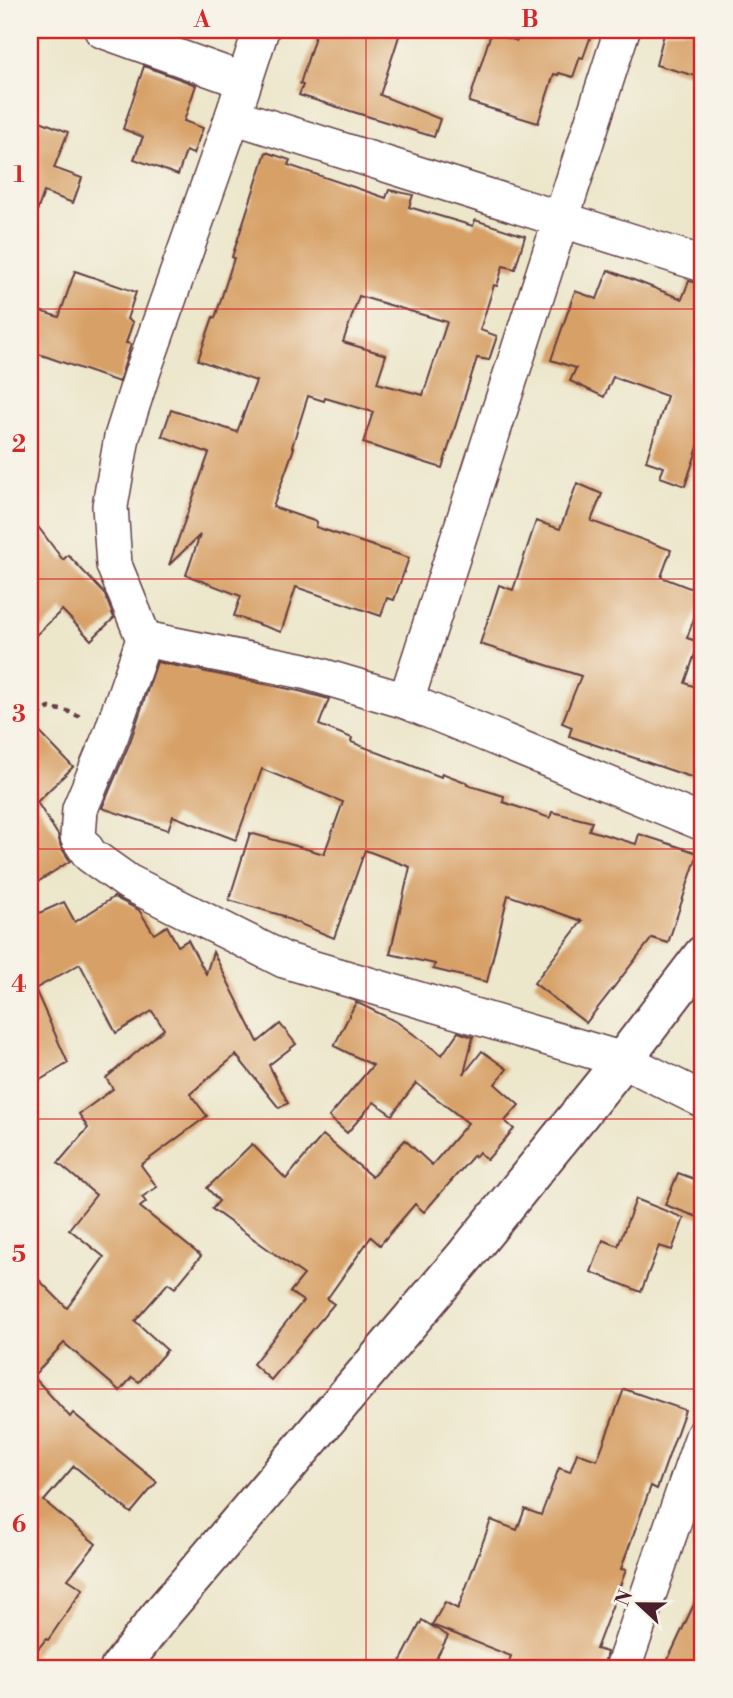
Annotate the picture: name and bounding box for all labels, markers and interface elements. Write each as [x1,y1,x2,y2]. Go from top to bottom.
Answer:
text: A [193,6,211,34]
text: B [521,6,539,34]
text: 1 [13,161,25,189]
text: 2 [12,431,26,459]
text: 3 [12,701,26,729]
text: 4 [11,971,27,999]
text: 5 [12,1241,26,1269]
text: 6 [12,1511,26,1539]
north arrow [604,1568,674,1638]
text: N [610,1587,638,1609]

